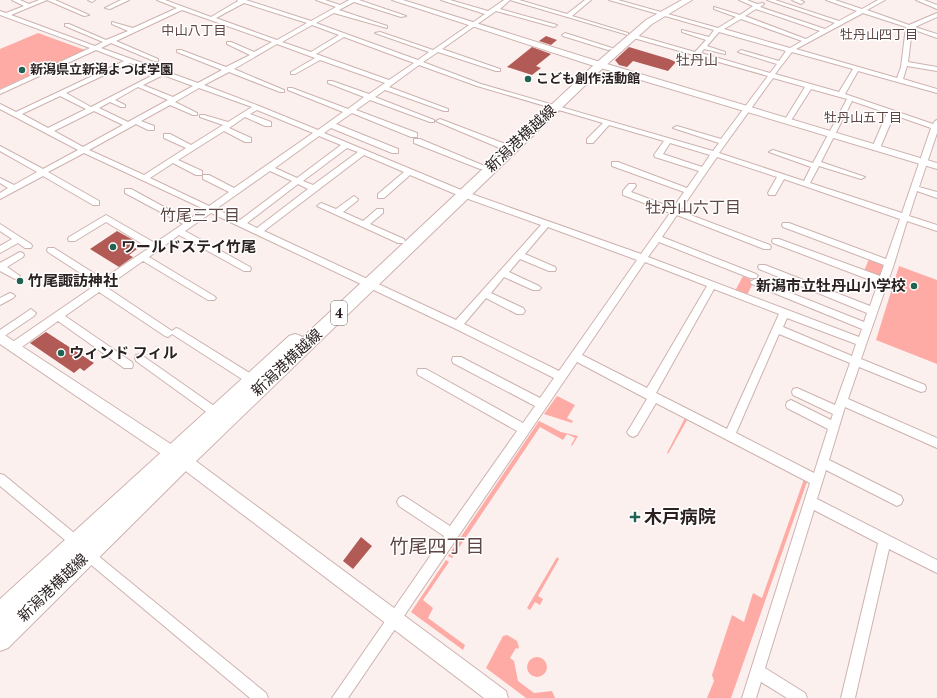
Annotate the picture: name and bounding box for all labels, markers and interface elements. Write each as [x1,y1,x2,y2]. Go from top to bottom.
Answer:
district label: 中山八丁目 [161,21,227,41]
district label: 牡丹山四丁目 [840,25,918,45]
district label: 牡丹山 [676,50,718,71]
place label: 新潟県立新潟よつば学園 [30,60,173,80]
marker: 新潟県立新潟よつば学園 [17,65,27,75]
place label: こども創作活動館 [536,69,640,89]
marker: こども創作活動館 [523,74,533,84]
street label: 新潟港横越線 [480,100,562,178]
district label: 牡丹山五丁目 [824,108,902,128]
district label: 牡丹山六丁目 [645,196,741,220]
district label: 竹尾三丁目 [160,204,240,228]
place label: ワールドステイ竹尾 [121,236,256,259]
marker: ワールドステイ竹尾 [108,242,118,252]
place label: 竹尾諏訪神社 [28,270,118,293]
place label: 新潟市立牡丹山小学校 [756,275,906,298]
marker: 竹尾諏訪神社 [15,276,25,286]
marker: 新潟市立牡丹山小学校 [909,281,919,291]
road number: 4 [331,301,347,325]
street label: 新潟港横越線 [246,324,328,402]
place label: ウィンド フィル [69,342,177,365]
marker: ウィンド フィル [56,348,66,358]
place label: 木戸病院 [644,504,716,531]
marker: 木戸病院 [629,511,641,523]
district label: 竹尾四丁目 [389,533,485,562]
street label: 新潟港横越線 [13,548,93,628]

